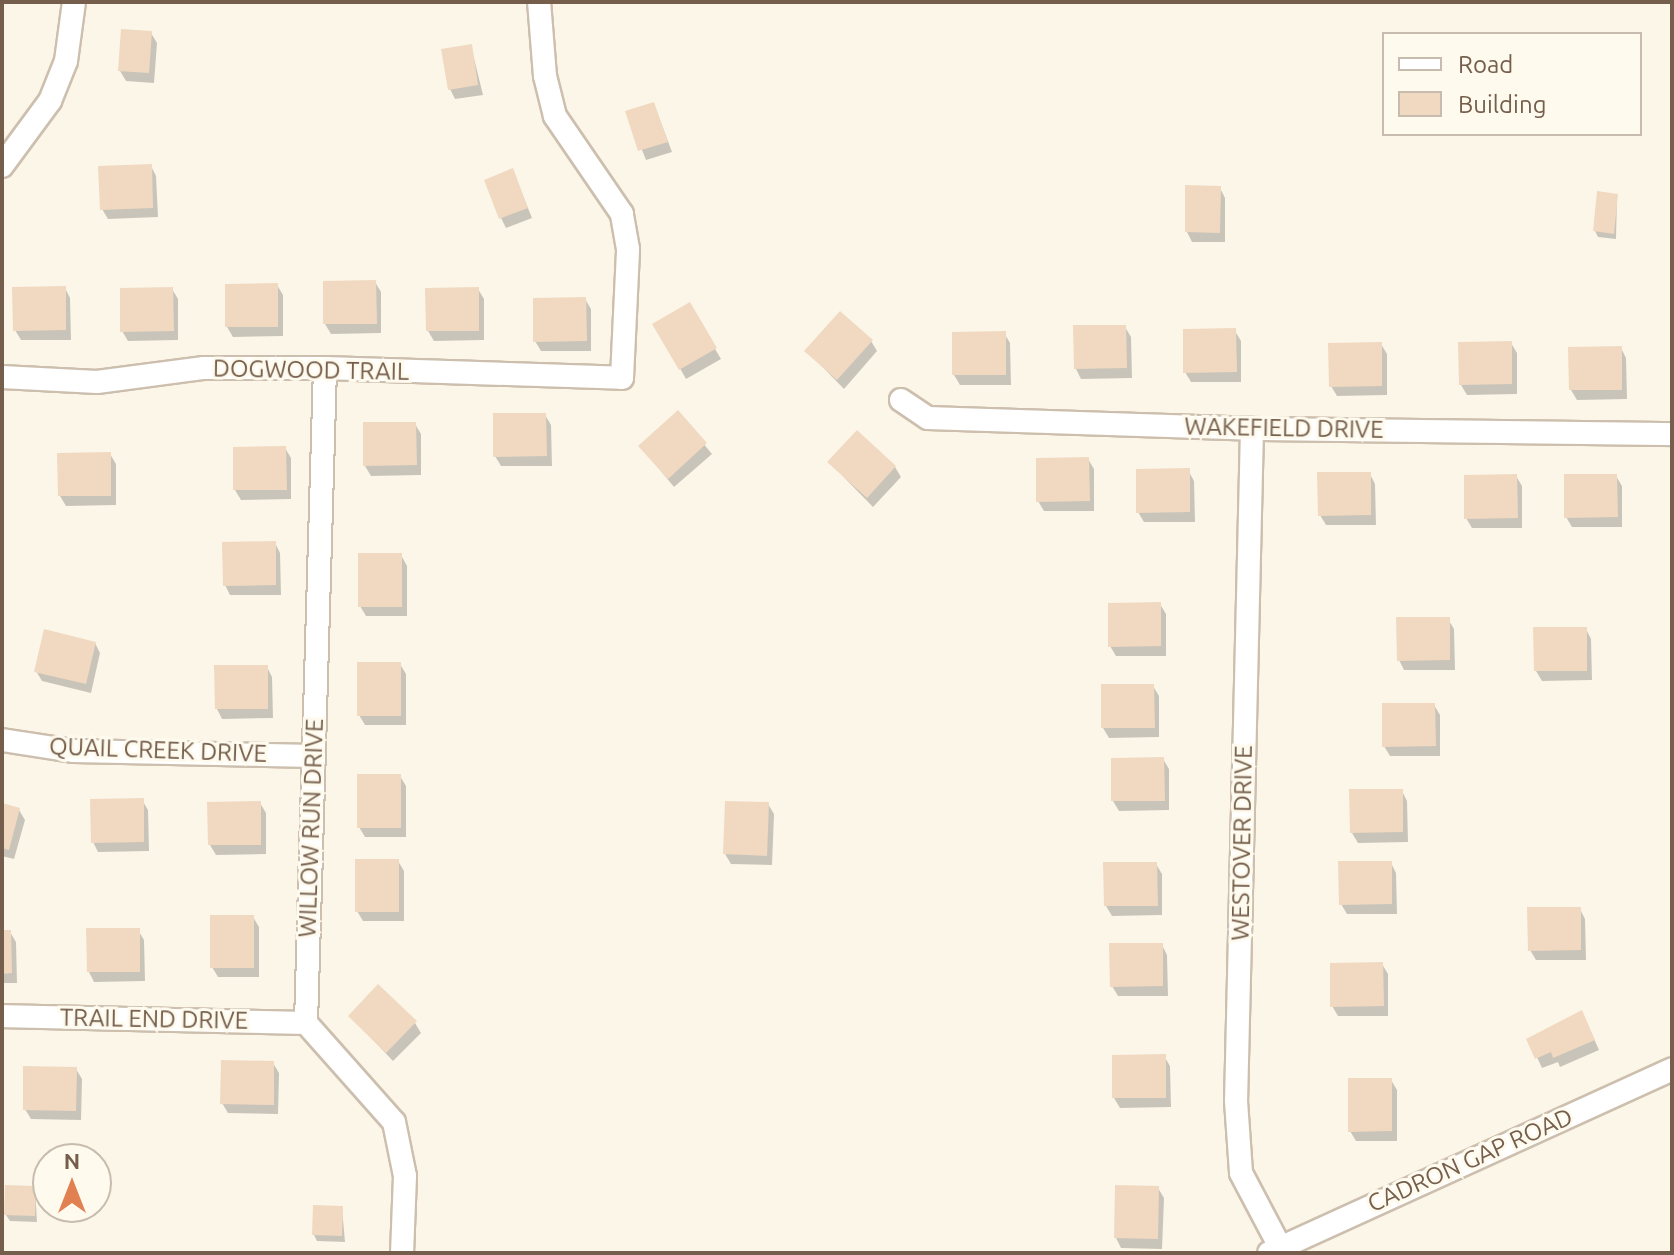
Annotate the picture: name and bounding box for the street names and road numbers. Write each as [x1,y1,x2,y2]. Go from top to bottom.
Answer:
street label: DOGWOOD TRAIL [213,354,409,386]
street label: WAKEFIELD DRIVE [1184,412,1384,444]
street label: WILLOW RUN DRIVE [293,718,329,938]
street label: QUAIL CREEK DRIVE [49,732,267,768]
street label: WESTOVER DRIVE [1226,745,1258,941]
street label: TRAIL END DRIVE [60,1003,248,1035]
street label: CADRON GAP ROAD [1363,1102,1577,1218]

